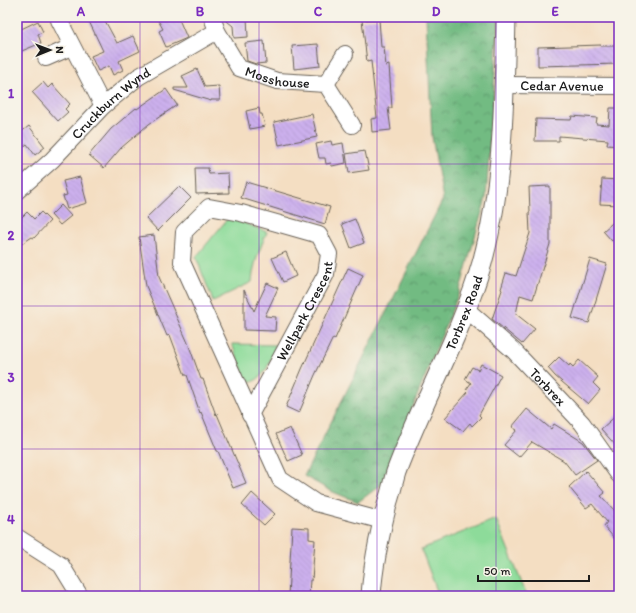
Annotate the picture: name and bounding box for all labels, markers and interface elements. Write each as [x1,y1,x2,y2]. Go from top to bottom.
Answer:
text: A [76,4,86,19]
text: B [196,4,205,19]
text: C [314,4,323,19]
text: D [432,4,441,19]
text: E [551,4,559,19]
north arrow [30,30,70,70]
text: N [53,46,66,54]
street label: Mosshouse [243,62,311,92]
street label: Cruckburn Wynd [68,63,154,143]
street label: Cedar Avenue [520,77,604,94]
text: 1 [8,86,14,101]
text: 2 [8,228,15,243]
street label: Wellpark Crescent [272,260,336,364]
street label: Torbrex Road [442,273,486,353]
street label: Torbrex [526,364,570,409]
text: 3 [7,370,15,385]
text: 4 [7,512,15,527]
scale bar [478,557,589,583]
text: 50 m [484,564,510,578]

